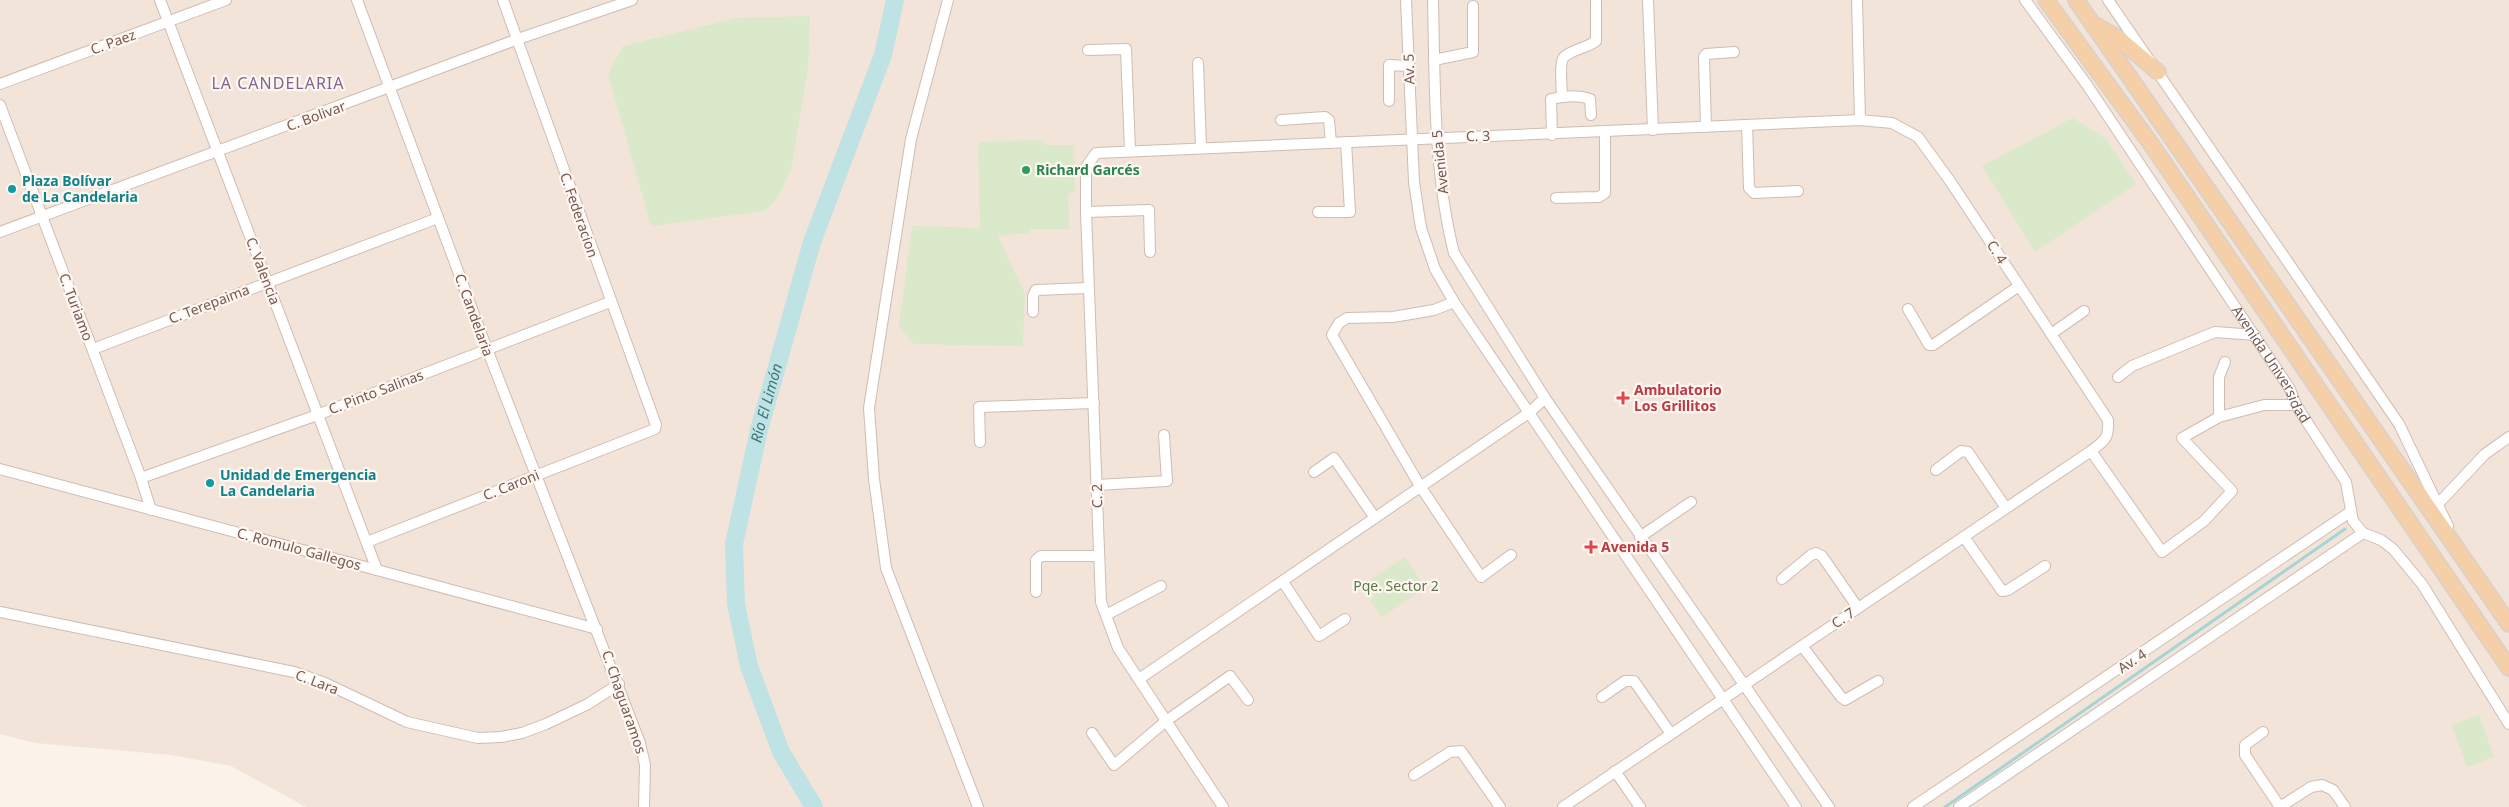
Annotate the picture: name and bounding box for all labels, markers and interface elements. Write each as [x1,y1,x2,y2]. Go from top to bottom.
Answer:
street label: C. Paez [88,24,139,58]
street label: Av. 5 [1398,53,1419,85]
district label: LA CANDELARIA [211,72,345,94]
street label: C. Bolivar [284,96,348,135]
street label: C. 3 [1466,126,1490,145]
street label: Avenida 5 [1427,129,1452,195]
place label: Richard Garcés [1036,160,1140,179]
marker: Richard Garcés [1020,164,1032,176]
street label: C. Federacion [556,170,603,260]
place label: Plaza Bolívar de La Candelaria [22,171,138,206]
marker: Plaza Bolívar de La Candelaria [6,183,18,195]
street label: C. Valencia [242,234,285,307]
street label: C. 4 [1983,236,2012,267]
street label: C. Turiamo [55,270,98,343]
street label: C. Candelaria [451,271,498,359]
street label: C. Terepaima [166,279,252,328]
street label: Avenida Universidad [2228,302,2315,426]
water label: Río El Limón [746,361,786,444]
street label: C. Pinto Salinas [326,365,426,418]
place label: Ambulatorio Los Grillitos [1634,380,1722,415]
marker: Ambulatorio Los Grillitos [1616,391,1630,405]
place label: Unidad de Emergencia La Candelaria [220,465,377,500]
street label: C. Caroni [480,465,542,504]
marker: Unidad de Emergencia La Candelaria [204,477,216,489]
street label: C. 2 [1087,484,1106,508]
street label: C. Romulo Gallegos [235,523,364,574]
place label: Avenida 5 [1601,537,1669,556]
marker: Avenida 5 [1585,541,1597,553]
park label: Pqe. Sector 2 [1353,576,1439,595]
street label: C. 7 [1827,603,1858,632]
street label: Av. 4 [2114,644,2150,677]
street label: C. Chaguaramos [598,648,651,756]
street label: C. Lara [293,665,341,698]

